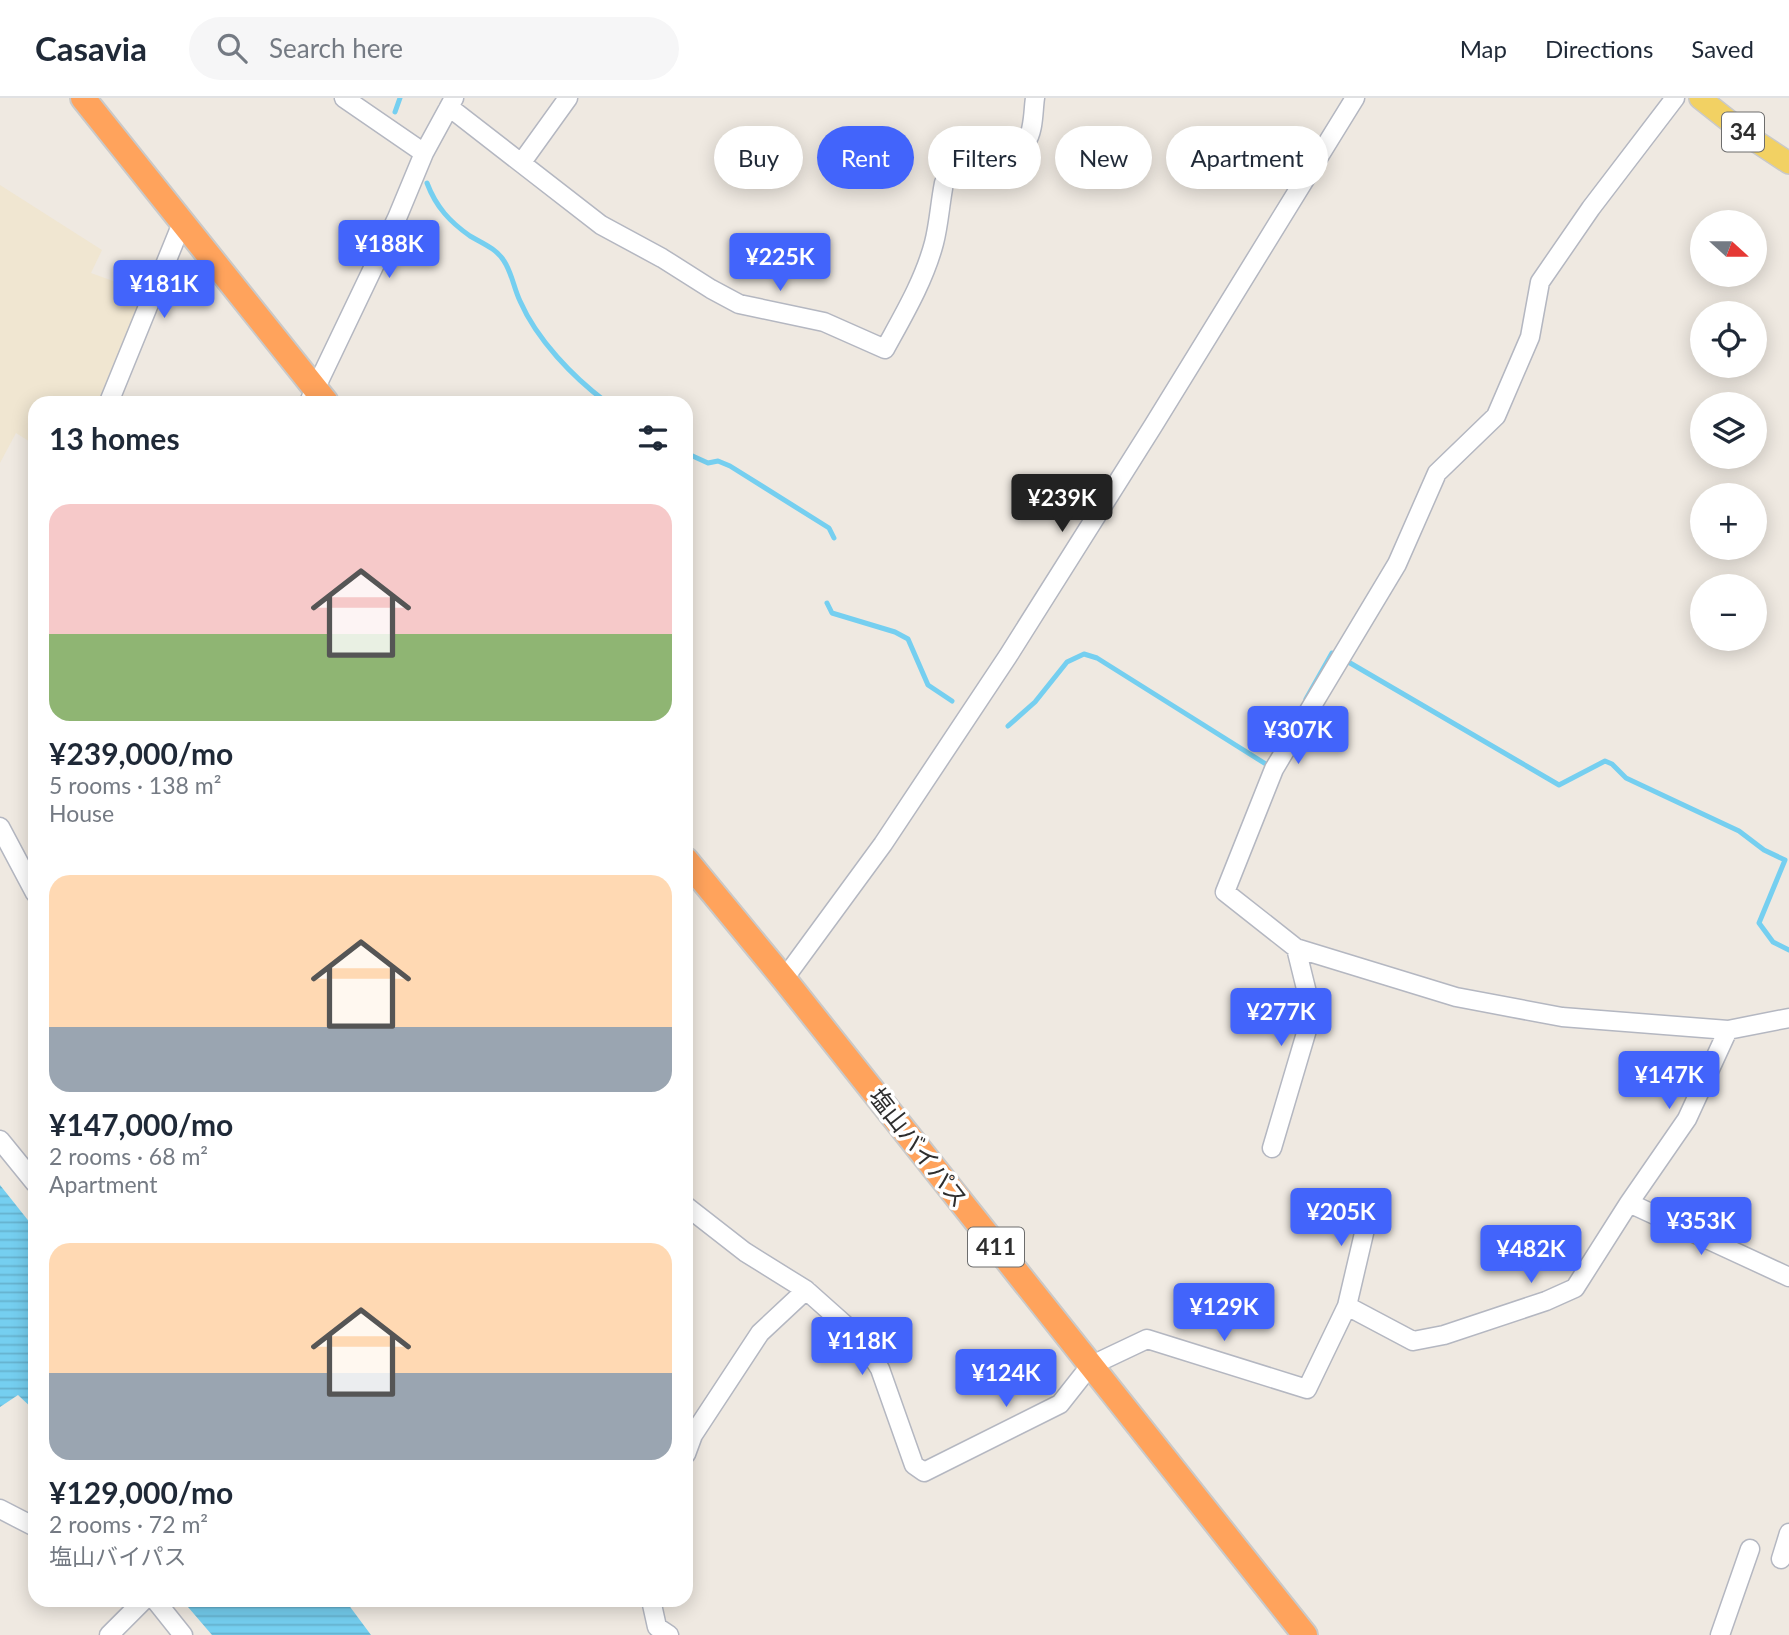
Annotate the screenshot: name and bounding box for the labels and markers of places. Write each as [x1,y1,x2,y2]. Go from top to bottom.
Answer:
pin: ¥188K [340,220,438,280]
pin: ¥225K [731,234,829,293]
pin: ¥181K [115,260,213,320]
pin: ¥239K [1013,474,1111,534]
pin: ¥307K [1249,706,1347,766]
pin: ¥277K [1232,988,1330,1048]
pin: ¥147K [1620,1052,1718,1111]
pin: ¥205K [1292,1188,1390,1248]
pin: ¥353K [1652,1198,1750,1257]
pin: ¥482K [1482,1226,1580,1285]
pin: ¥129K [1175,1284,1273,1343]
pin: ¥118K [813,1318,911,1377]
pin: ¥124K [957,1350,1055,1409]

